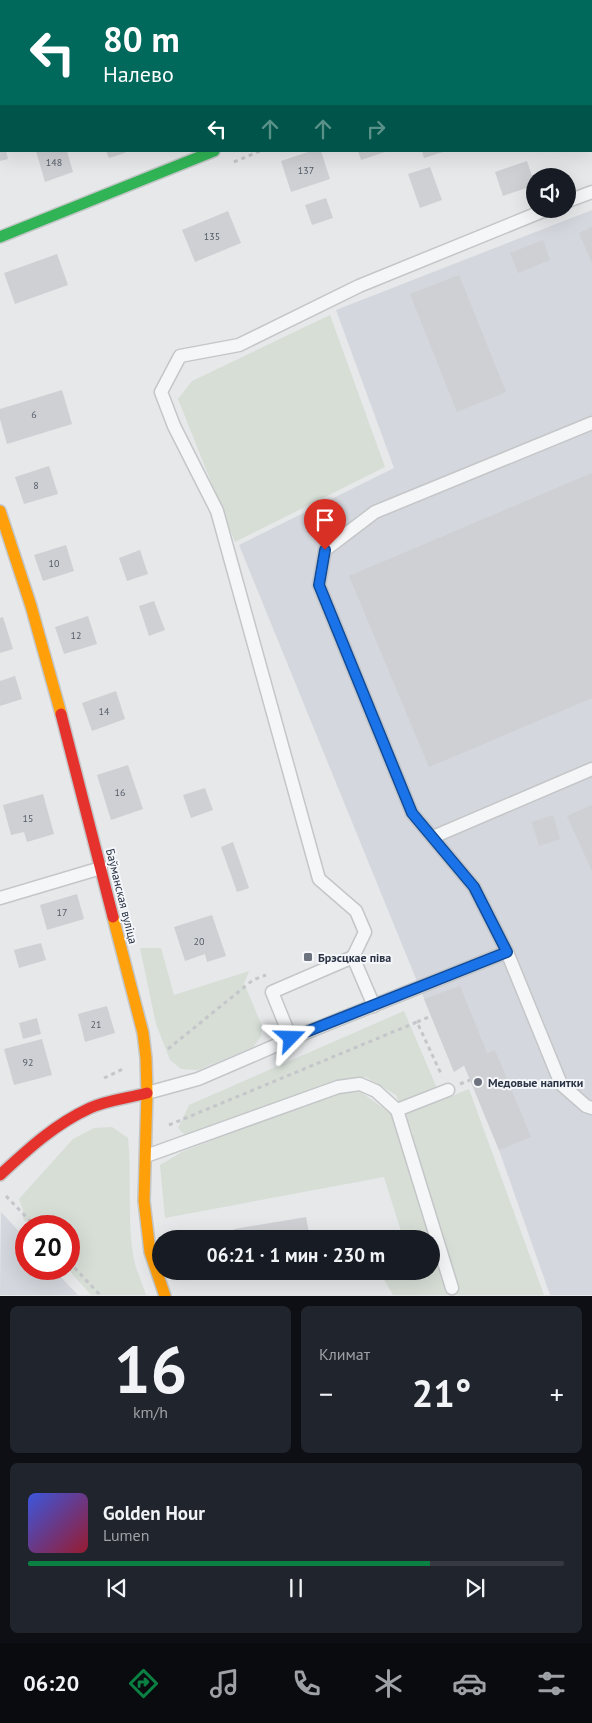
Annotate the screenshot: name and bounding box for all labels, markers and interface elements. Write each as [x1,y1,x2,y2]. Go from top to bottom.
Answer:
text: 80 m [103,16,180,62]
icon: left [20,20,85,85]
text: Налево [103,60,174,88]
icon: left [203,115,231,143]
icon: ahead [256,115,284,143]
icon: ahead [309,115,337,143]
icon: right [362,115,390,143]
house number: 148 [46,156,62,169]
house number: 137 [298,164,314,177]
map controls [526,168,576,218]
button: sound [526,168,576,218]
house number: 135 [204,230,220,243]
house number: 6 [31,408,37,421]
house number: 8 [33,479,39,492]
pin [304,499,346,550]
icon: arrive [311,506,339,534]
house number: 10 [49,557,60,570]
house number: 12 [71,629,81,642]
house number: 14 [99,705,110,718]
house number: 16 [115,786,125,799]
house number: 15 [23,812,33,825]
street label: Баўманская вуліца [103,847,141,945]
house number: 17 [57,906,67,919]
house number: 20 [194,935,205,948]
place label: Брэсцкае піва [318,950,391,965]
marker: Брэсцкае піва [302,951,314,963]
position arrow [264,1011,316,1063]
house number: 21 [91,1018,101,1031]
house number: 92 [23,1056,33,1069]
place label: Медовые напитки [488,1075,583,1090]
marker: Медовые напитки [472,1076,484,1088]
speed limit sign: 20 [15,1215,80,1280]
text: 06:21 · 1 мин · 230 m [207,1243,385,1267]
text: 16 [114,1327,187,1411]
text: Климат [319,1344,370,1364]
text: 21° [412,1368,471,1417]
text: − [319,1375,333,1412]
text: + [550,1375,564,1412]
text: km/h [133,1402,168,1422]
text: Golden Hour [103,1501,205,1525]
text: Lumen [103,1525,149,1545]
icon: previous [103,1574,131,1602]
icon: pause [282,1574,310,1602]
icon: next [461,1574,489,1602]
icon: directions [126,1666,161,1701]
icon: music [207,1666,242,1701]
icon: phone [289,1666,324,1701]
icon: climate [371,1666,406,1701]
icon: car [452,1666,487,1701]
icon: filters [534,1666,569,1701]
text: 06:20 [23,1669,79,1697]

